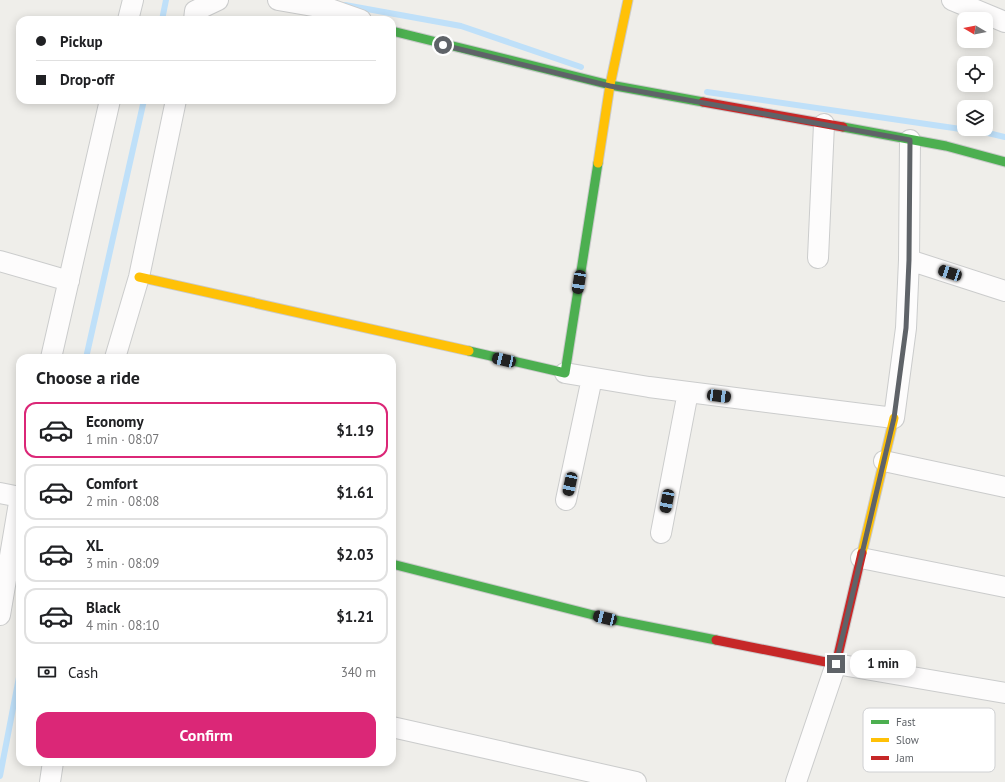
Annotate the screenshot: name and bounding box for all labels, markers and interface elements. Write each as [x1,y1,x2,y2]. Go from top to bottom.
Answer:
north arrow [957,12,993,48]
map controls [957,12,993,136]
text: Pickup [60,32,103,51]
route start [434,36,452,54]
button: locate [957,56,993,92]
text: Drop-off [60,70,114,89]
button: layers [957,100,993,136]
car [937,264,963,282]
car [571,269,587,295]
car [491,351,517,369]
text: Choose a ride [36,366,140,389]
car [706,389,732,403]
icon: car [38,412,74,448]
text: Economy [86,412,144,431]
text: $1.19 [336,421,374,440]
text: 1 min · 08:07 [86,431,159,448]
car [562,471,578,497]
icon: car [38,474,74,510]
text: Comfort [86,474,138,493]
text: $1.61 [336,483,374,502]
car [659,488,675,514]
text: 2 min · 08:08 [86,493,159,510]
icon: car [38,536,74,572]
text: XL [86,536,103,555]
text: $2.03 [336,545,374,564]
text: 3 min · 08:09 [86,555,159,572]
icon: car [38,598,74,634]
text: Black [86,598,121,617]
text: $1.21 [336,607,374,626]
car [592,609,618,627]
text: 4 min · 08:10 [86,617,159,634]
callout: 1 min [850,650,916,678]
route end [827,655,845,673]
text: 1 min [867,655,899,672]
icon: cash [36,661,58,683]
text: Cash [68,663,98,682]
text: 340 m [341,664,376,681]
legend [863,708,995,772]
button: Confirm [36,712,376,758]
text: Fast [896,715,916,729]
text: Slow [896,733,919,747]
text: Jam [895,751,914,765]

